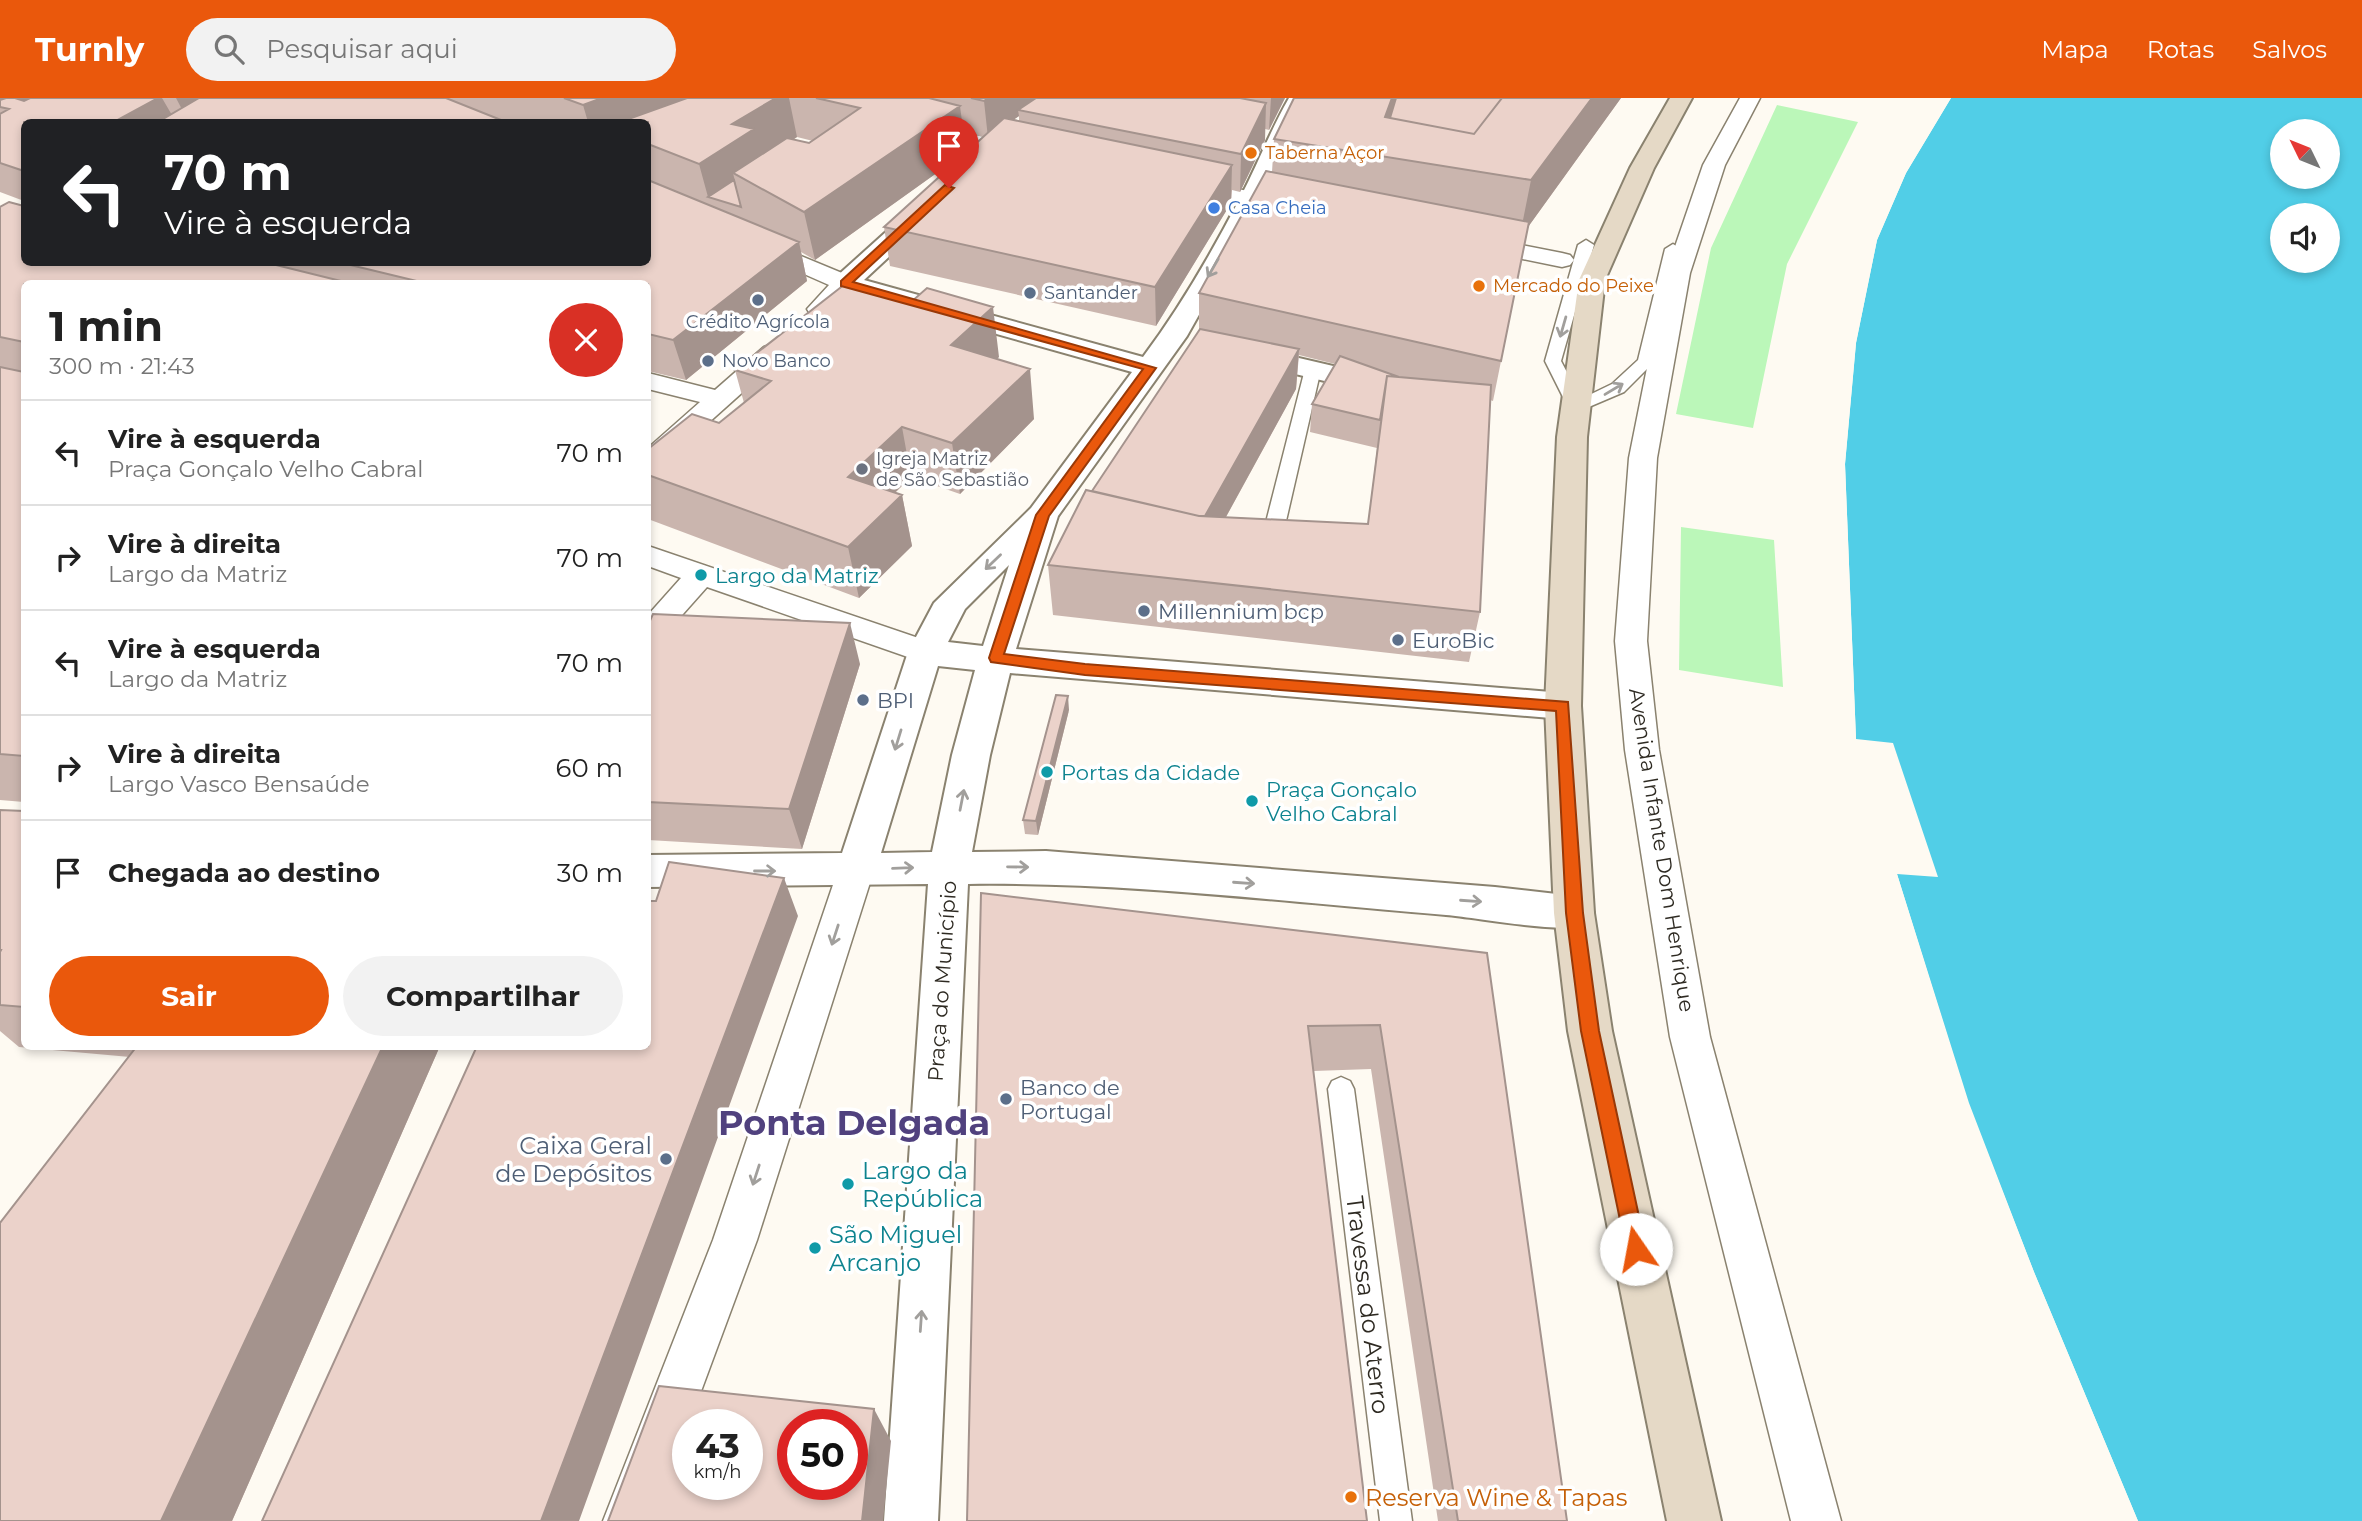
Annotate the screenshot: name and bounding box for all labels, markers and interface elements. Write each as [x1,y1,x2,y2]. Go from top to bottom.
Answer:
search box [186,18,676,81]
text: Turnly [35,29,144,69]
icon: search [210,30,248,68]
text: Pesquisar aqui [266,33,458,65]
text: Mapa [2041,35,2109,64]
text: Rotas [2147,35,2214,64]
text: Salvos [2252,35,2327,64]
pin [919,116,979,188]
north arrow [2270,119,2340,189]
map controls [2270,119,2340,273]
icon: arrive [930,127,968,165]
place label: Taberna Açor [1265,142,1384,164]
text: 70 m [164,143,292,202]
marker: Taberna Açor [1243,145,1259,161]
icon: left [49,147,140,238]
place label: Casa Cheia [1228,197,1327,219]
marker: Casa Cheia [1206,200,1222,216]
text: Vire à esquerda [164,203,412,242]
button: sound [2270,203,2340,273]
one-way arrow [1206,257,1220,277]
place label: Mercado do Peixe [1493,275,1654,297]
marker: Mercado do Peixe [1471,278,1487,294]
place label: Santander [1044,282,1138,304]
marker: Santander [1022,285,1038,301]
marker: Crédito Agrícola [750,292,766,308]
text: 1 min [49,300,163,352]
button: close [549,303,623,377]
place label: Crédito Agrícola [686,311,830,333]
one-way arrow [1556,315,1569,338]
place label: Novo Banco [722,350,831,372]
text: 300 m · 21:43 [49,352,195,380]
marker: Novo Banco [700,353,716,369]
one-way arrow [1604,381,1624,395]
text: Vire à esquerda [108,423,321,455]
icon: left [49,434,87,472]
text: 70 m [557,437,623,469]
place label: Igreja Matriz de São Sebastião [876,448,1029,491]
text: Praça Gonçalo Velho Cabral [108,455,424,483]
marker: Igreja Matriz de São Sebastião [854,461,870,477]
text: Vire à direita [108,528,281,560]
icon: right [49,539,87,577]
text: 70 m [557,542,623,574]
one-way arrow [985,554,1002,571]
text: Largo da Matriz [108,560,287,588]
place label: Largo da Matriz [715,563,879,588]
marker: Largo da Matriz [693,567,709,583]
place label: Millennium bcp [1158,599,1324,624]
marker: Millennium bcp [1136,603,1152,619]
place label: EuroBic [1412,628,1495,653]
marker: EuroBic [1390,632,1406,648]
text: Vire à esquerda [108,633,321,665]
icon: left [49,644,87,682]
text: 70 m [557,647,623,679]
text: Largo da Matriz [108,665,287,693]
street label: Avenida Infante Dom Henrique [1624,686,1700,1014]
place label: BPI [877,688,914,713]
marker: BPI [855,692,871,708]
one-way arrow [890,729,903,751]
text: Vire à direita [108,738,281,770]
icon: right [49,749,87,787]
text: 60 m [556,752,623,784]
place label: Portas da Cidade [1061,760,1240,785]
marker: Portas da Cidade [1039,764,1055,780]
text: Largo Vasco Bensaúde [108,770,370,798]
place label: Praça Gonçalo Velho Cabral [1266,777,1417,826]
one-way arrow [956,789,970,812]
marker: Praça Gonçalo Velho Cabral [1244,793,1260,809]
icon: arrive [49,854,87,892]
text: Chegada ao destino [108,857,380,889]
text: 30 m [557,857,623,889]
one-way arrow [1006,860,1029,874]
one-way arrow [891,862,914,875]
one-way arrow [753,864,776,878]
one-way arrow [1233,877,1255,890]
street label: Praça do Município [923,880,961,1082]
one-way arrow [1459,895,1482,908]
one-way arrow [828,924,841,946]
button: Sair [49,956,329,1036]
button: Compartilhar [343,956,623,1036]
place label: Banco de Portugal [1020,1075,1120,1124]
marker: Banco de Portugal [998,1091,1014,1107]
district label: Ponta Delgada [718,1101,990,1144]
place label: Caixa Geral de Depósitos [495,1131,652,1188]
marker: Caixa Geral de Depósitos [658,1151,674,1167]
place label: Largo da República [862,1156,983,1213]
one-way arrow [749,1163,762,1185]
marker: Largo da República [840,1176,856,1192]
street label: Travessa do Aterro [1340,1194,1396,1416]
position arrow [1599,1212,1673,1286]
place label: São Miguel Arcanjo [829,1220,962,1277]
marker: São Miguel Arcanjo [807,1240,823,1256]
one-way arrow [915,1311,928,1333]
speed limit sign: 50 [777,1409,868,1500]
text: 43 [695,1424,740,1467]
text: km/h [693,1461,742,1483]
place label: Reserva Wine & Tapas [1365,1483,1627,1512]
marker: Reserva Wine & Tapas [1343,1489,1359,1505]

